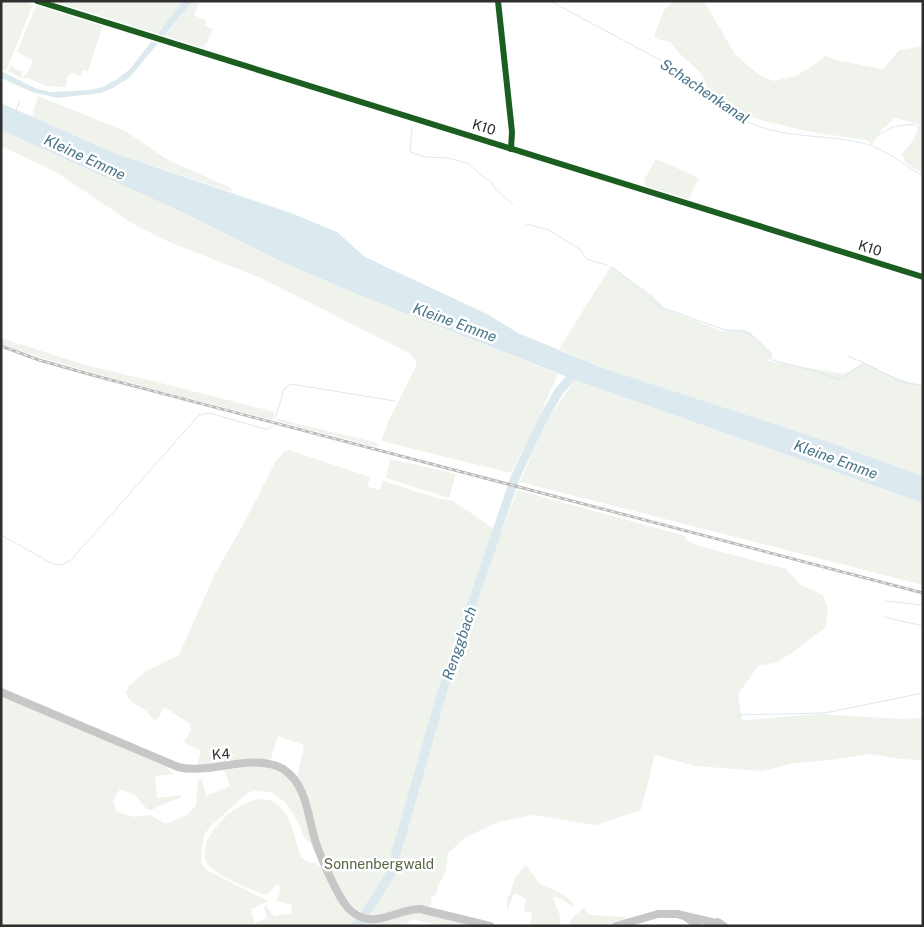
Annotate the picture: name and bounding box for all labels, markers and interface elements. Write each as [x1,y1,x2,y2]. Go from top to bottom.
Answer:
water label: Schachenkanal [657,55,753,127]
street label: K10 [470,116,498,138]
water label: Kleine Emme [42,131,128,183]
street label: K10 [856,237,884,259]
water label: Kleine Emme [411,299,499,345]
water label: Kleine Emme [792,436,880,482]
water label: Renggbach [439,604,479,682]
street label: K4 [211,745,231,763]
park label: Sonnenbergwald [324,856,434,872]

